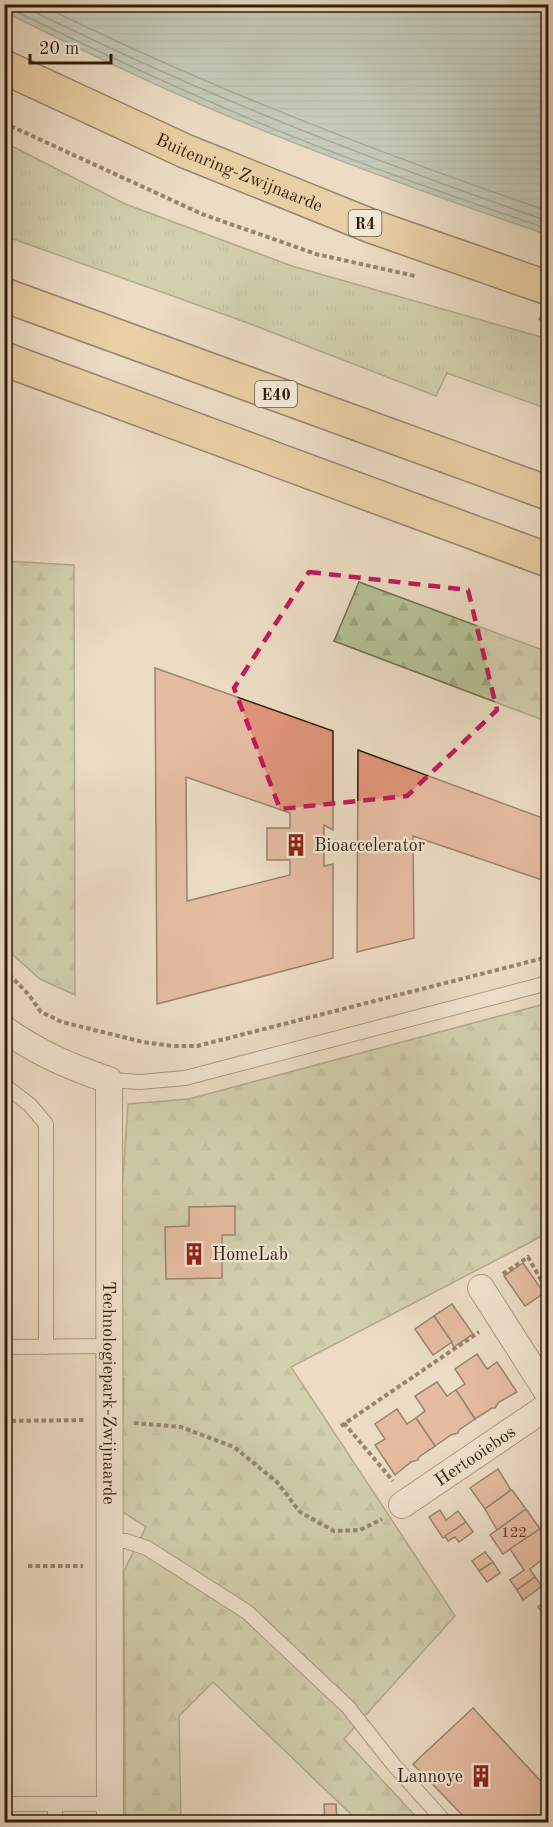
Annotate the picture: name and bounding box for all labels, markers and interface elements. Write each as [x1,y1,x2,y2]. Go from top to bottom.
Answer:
scale bar [30,27,111,65]
text: 20 m [39,40,79,58]
street label: Buitenring-Zwijnaarde [153,131,325,216]
road number: R4 [348,210,382,236]
road number: E40 [255,381,297,407]
building icon: Bioaccelerator [283,832,309,858]
place label: Bioaccelerator [314,837,426,855]
building icon: HomeLab [181,1241,207,1267]
place label: HomeLab [212,1246,288,1264]
street label: Technologiepark-Zwijnaarde [99,1281,118,1505]
street label: Hertooiebos [432,1423,519,1490]
house number: 122 [501,1526,527,1541]
building icon: Lannoye [468,1763,494,1789]
place label: Lannoye [397,1768,463,1786]

